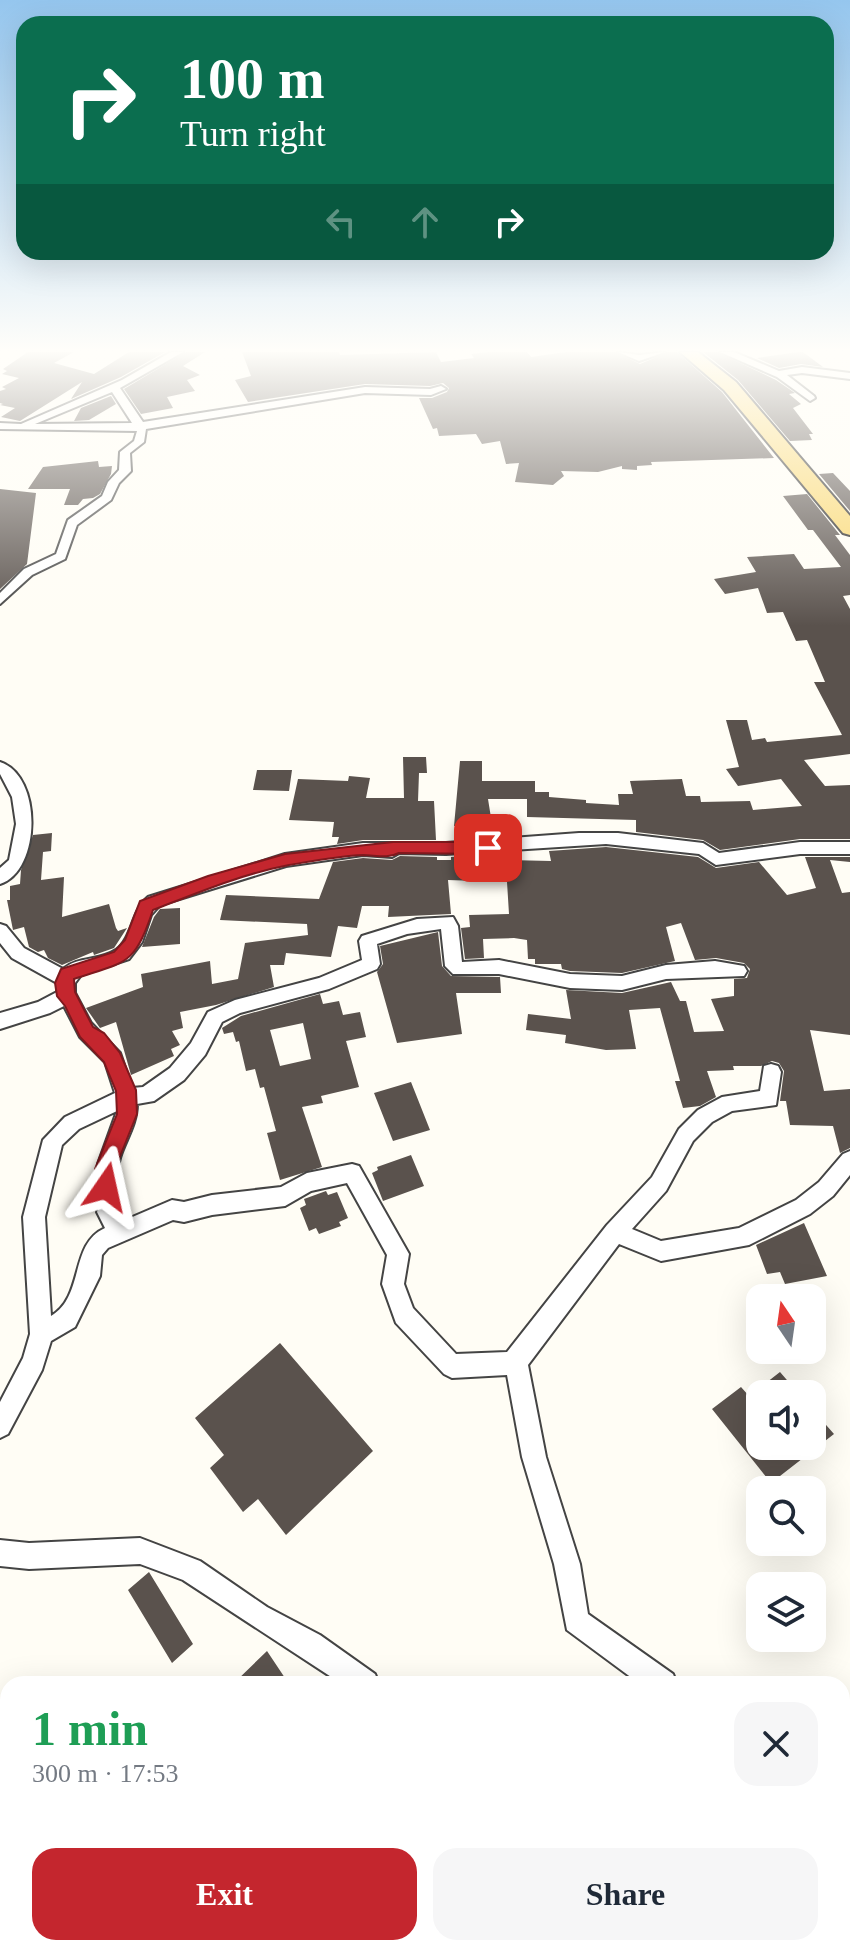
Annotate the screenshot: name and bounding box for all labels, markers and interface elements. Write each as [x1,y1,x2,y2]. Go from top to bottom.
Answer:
icon: right [48,48,152,152]
text: 100 m [180,48,325,110]
text: Turn right [180,114,326,154]
icon: left [319,200,363,244]
icon: ahead [403,200,447,244]
icon: right [487,200,531,244]
pin [454,814,522,882]
icon: arrive [466,826,510,870]
position arrow [64,1145,148,1229]
north arrow [746,1284,826,1364]
map controls [746,1284,826,1652]
button: sound [746,1380,826,1460]
button: search [746,1476,826,1556]
button: layers [746,1572,826,1652]
text: 1 min [32,1702,148,1755]
button: close [734,1702,818,1786]
text: 300 m · 17:53 [32,1759,179,1788]
button: Exit [32,1848,417,1940]
button: Share [433,1848,818,1940]

